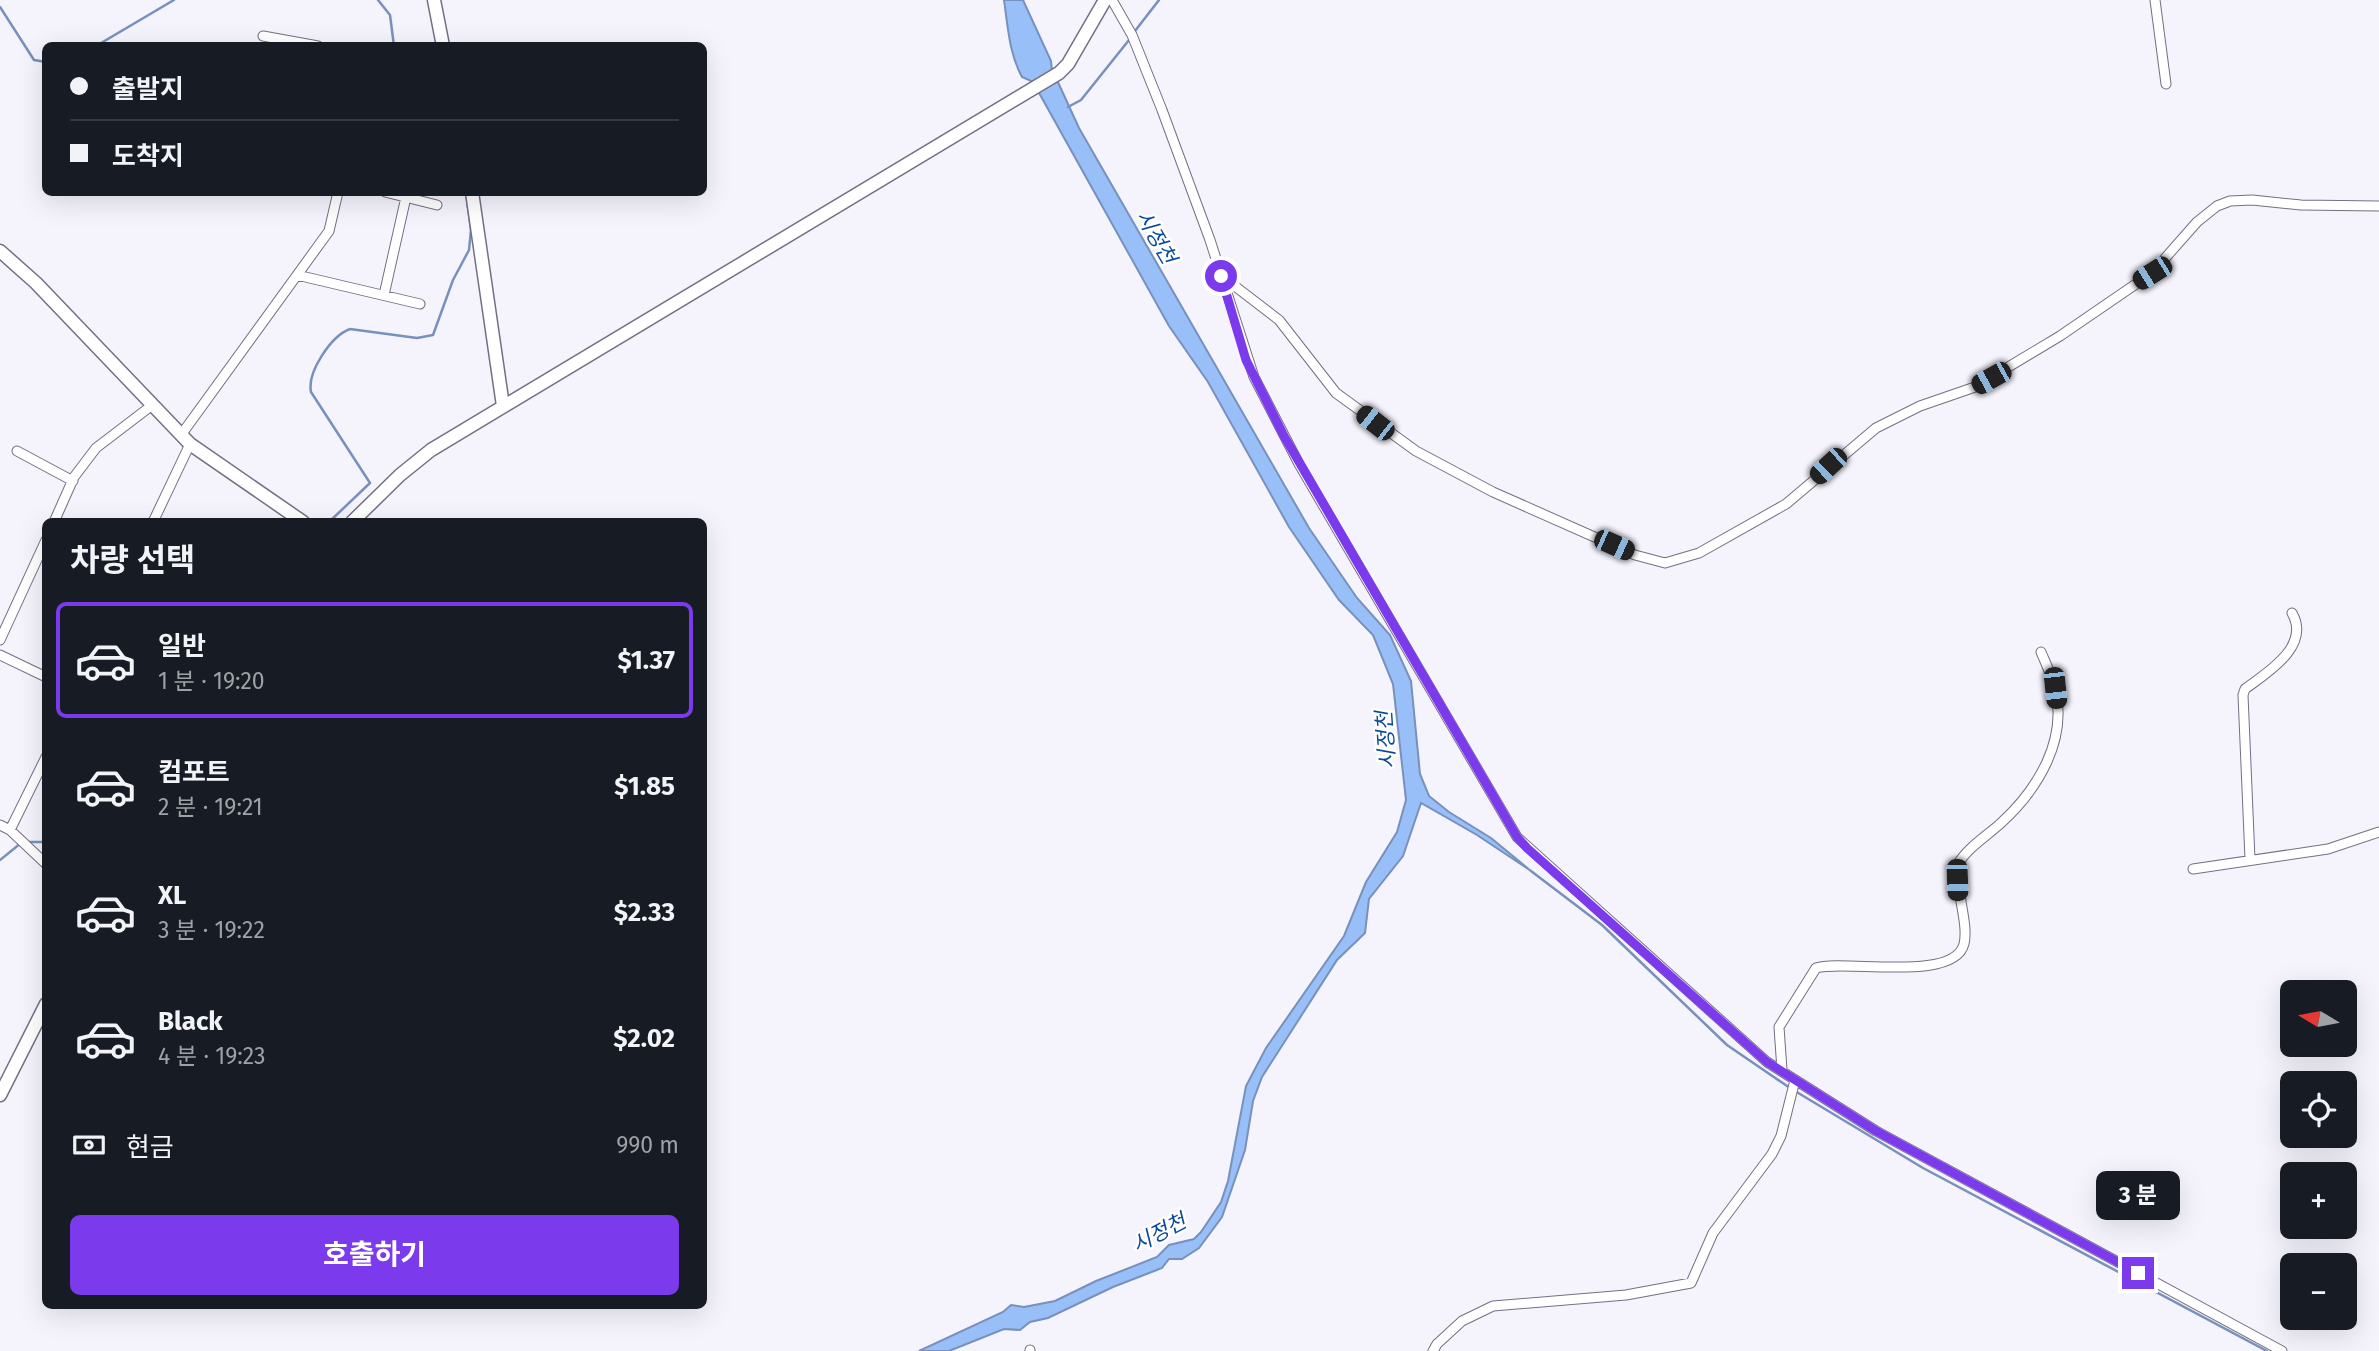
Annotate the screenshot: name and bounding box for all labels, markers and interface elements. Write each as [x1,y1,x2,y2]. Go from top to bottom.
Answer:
text: 출발지 [112,74,184,105]
text: 도착지 [112,141,184,172]
water label: 시정천 [1130,205,1183,271]
car [2129,253,2176,293]
route start [1205,260,1237,292]
car [1968,359,2015,397]
car [1352,402,1399,444]
car [1806,444,1851,488]
car [1591,527,1638,563]
text: 차량 선택 [70,541,195,579]
icon: car [74,629,137,692]
text: 일반 [158,631,206,662]
text: $1.37 [617,645,675,676]
car [2043,666,2068,710]
text: 1 분 · 19:20 [158,667,265,695]
water label: 시정천 [1371,708,1401,770]
icon: car [74,755,137,818]
text: 컴포트 [158,757,230,788]
text: $1.85 [614,771,675,802]
text: 2 분 · 19:21 [158,793,263,821]
car [1946,859,1969,901]
text: XL [158,880,186,911]
icon: car [74,881,137,944]
text: $2.33 [614,897,675,928]
text: 3 분 · 19:22 [158,916,265,944]
north arrow [2280,980,2357,1057]
map controls [2280,980,2357,1330]
text: Black [158,1006,223,1037]
icon: car [74,1007,137,1070]
text: $2.02 [613,1023,675,1054]
text: 4 분 · 19:23 [158,1042,266,1070]
button: locate [2280,1071,2357,1148]
icon: cash [70,1126,108,1164]
text: 990 m [616,1131,679,1159]
text: 현금 [126,1132,174,1163]
button: + [2280,1162,2357,1239]
callout: 3 분 [2096,1172,2180,1220]
text: 3 분 [2119,1181,2157,1209]
water label: 시정천 [1127,1207,1193,1258]
button: 호출하기 [70,1215,679,1295]
button: − [2280,1253,2357,1330]
route end [2122,1257,2154,1289]

